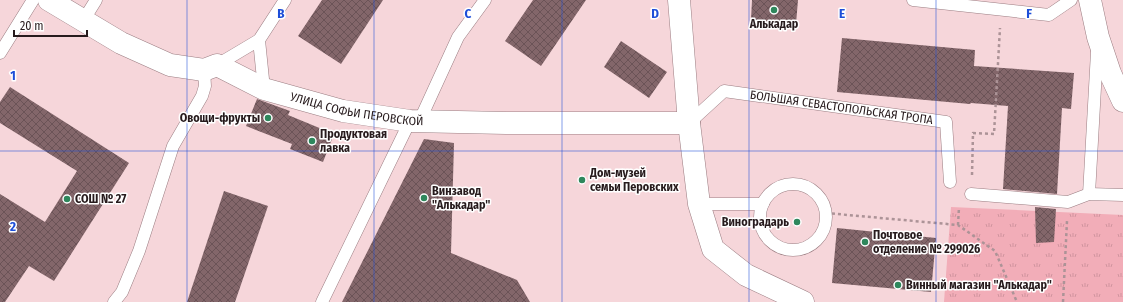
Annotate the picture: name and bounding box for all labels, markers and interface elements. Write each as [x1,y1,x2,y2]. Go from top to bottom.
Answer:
marker: Алькадар [769,5,779,15]
text: B [277,6,285,21]
text: C [465,6,472,21]
text: D [651,6,659,21]
text: E [839,6,845,21]
text: F [1026,6,1032,21]
scale bar [14,12,87,38]
place label: Алькадар [749,17,799,31]
text: 20 m [20,19,44,33]
text: 1 [10,68,16,83]
street label: БОЛЬШАЯ СЕВАСТОПОЛЬСКАЯ ТРОПА [749,88,935,127]
street label: УЛИЦА СОФЬИ ПЕРОВСКОЙ [288,89,424,128]
place label: Овощи-фрукты [180,111,260,125]
marker: Овощи-фрукты [263,113,273,123]
place label: Продуктовая лавка [320,127,387,155]
marker: Продуктовая лавка [307,136,317,146]
place label: Дом-музей семьи Перовских [589,166,679,194]
marker: Дом-музей семьи Перовских [577,175,587,185]
place label: Винзавод "Алькадар" [432,184,490,212]
place label: СОШ № 27 [75,192,126,206]
marker: Винзавод "Алькадар" [419,193,429,203]
marker: СОШ № 27 [62,194,72,204]
place label: Виноградарь [722,215,789,229]
marker: Виноградарь [792,217,802,227]
text: 2 [9,219,16,234]
place label: Почтовое отделение № 299026 [873,228,980,256]
marker: Почтовое отделение № 299026 [860,237,870,247]
place label: Винный магазин "Алькадар" [906,278,1052,292]
marker: Винный магазин "Алькадар" [893,280,903,290]

